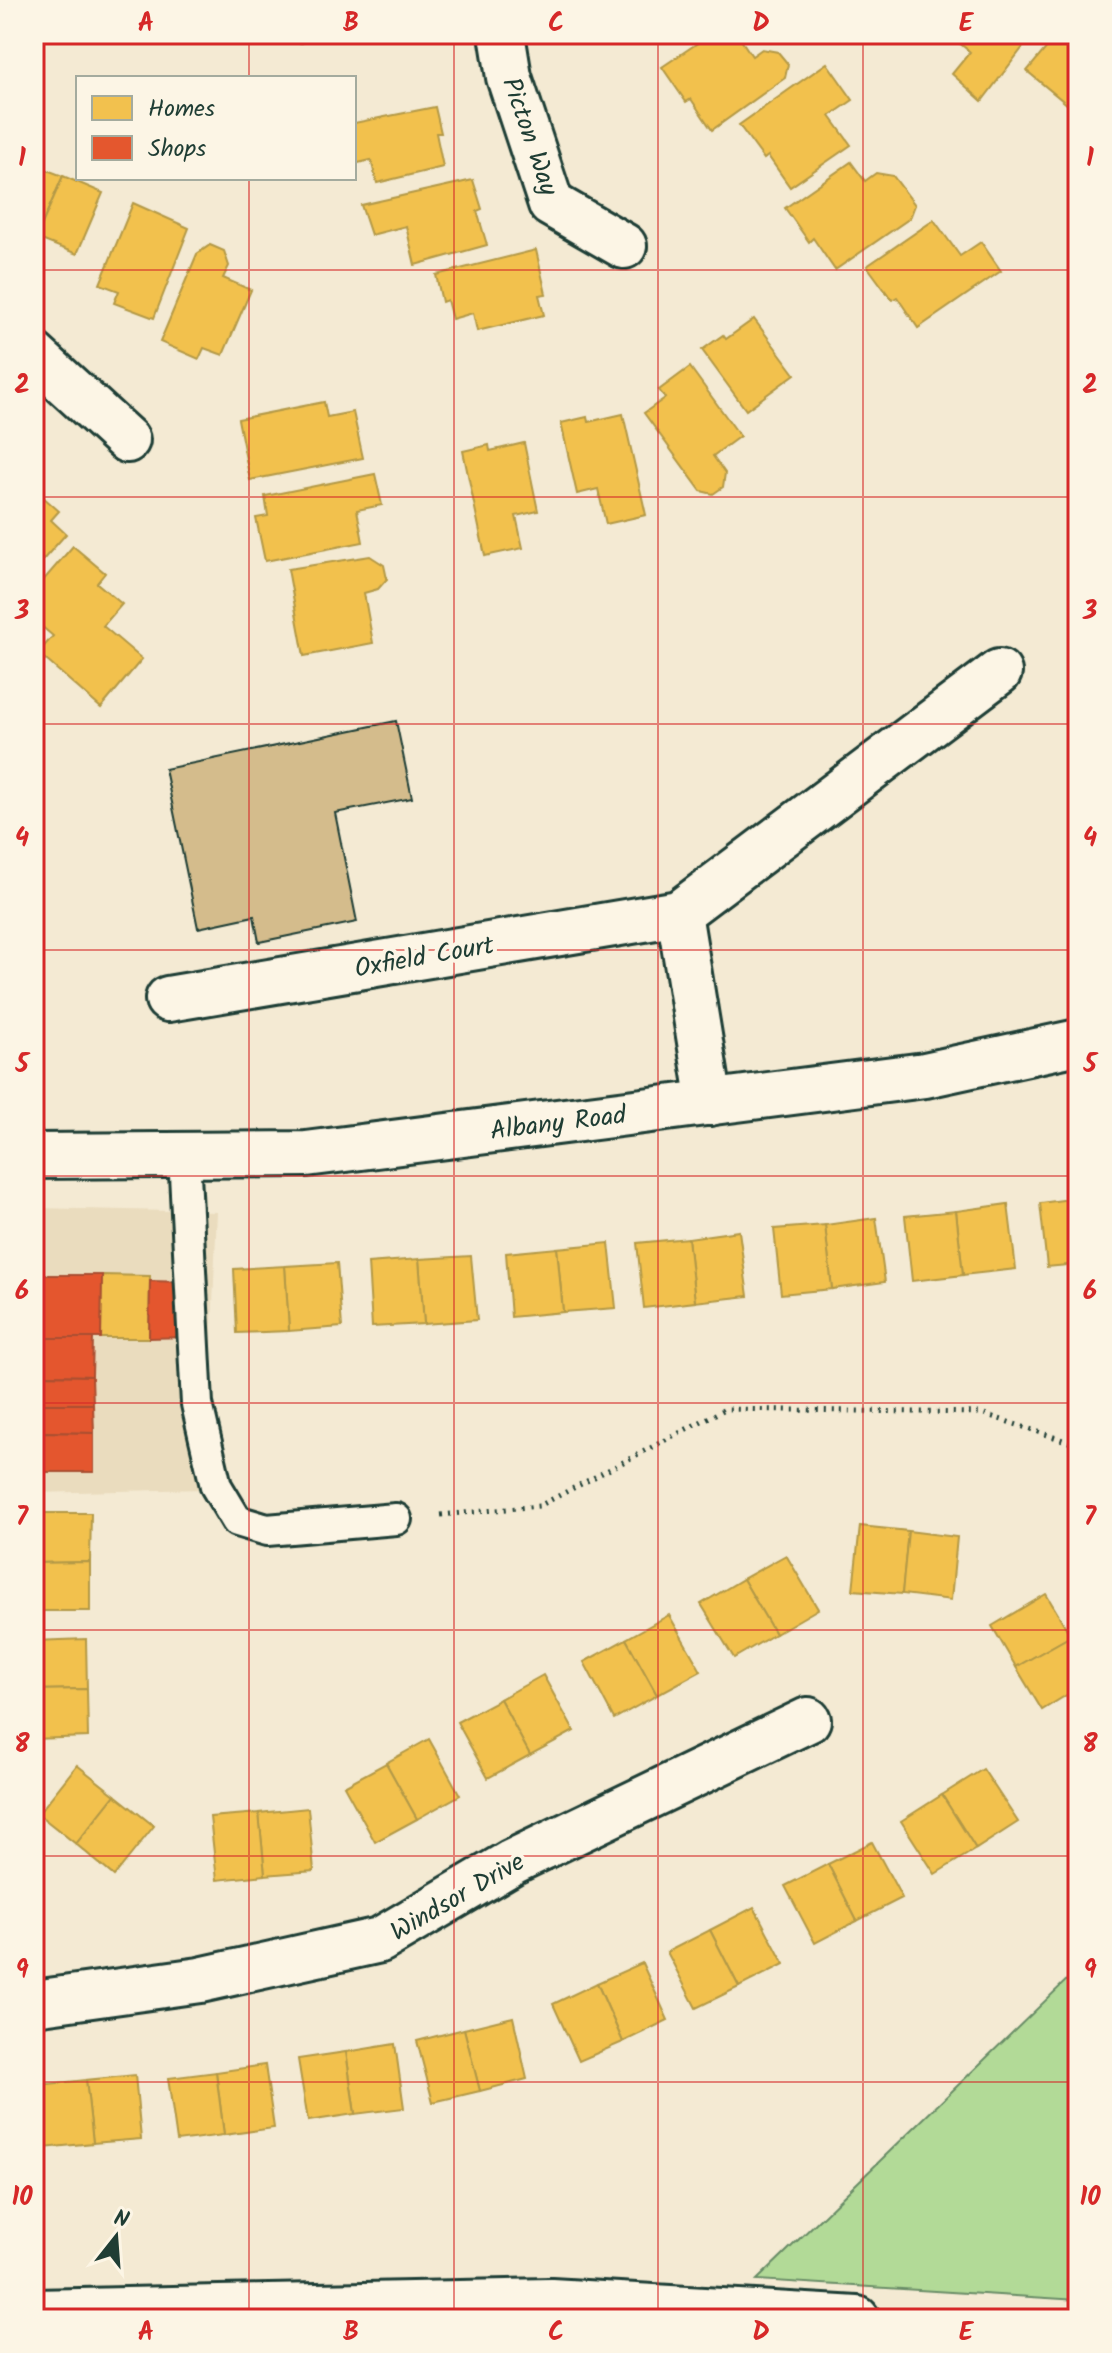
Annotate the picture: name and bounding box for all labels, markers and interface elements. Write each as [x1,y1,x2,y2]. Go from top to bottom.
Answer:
text: A [138,3,154,45]
text: B [343,3,359,45]
text: C [548,3,564,45]
text: D [752,3,770,45]
text: E [959,3,975,45]
street label: Picton Way [489,72,569,202]
legend [76,76,356,180]
text: Homes [148,90,215,129]
text: Shops [148,130,206,169]
text: 1 [18,138,26,180]
text: 1 [1086,138,1094,180]
text: 2 [14,365,30,407]
text: 2 [1082,365,1098,407]
text: 3 [14,591,29,633]
text: 3 [1082,591,1097,633]
text: 4 [15,818,29,860]
text: 4 [1083,818,1097,860]
street label: Oxfield Court [351,925,498,991]
text: 5 [14,1044,30,1086]
text: 5 [1082,1044,1098,1086]
street label: Albany Road [488,1095,630,1153]
text: 6 [15,1271,29,1313]
text: 6 [1083,1271,1097,1313]
text: 7 [16,1497,29,1539]
text: 7 [1084,1497,1097,1539]
text: 8 [14,1724,30,1766]
text: 8 [1082,1724,1098,1766]
street label: Windsor Drive [383,1842,533,1953]
text: 9 [15,1950,29,1992]
text: 9 [1083,1950,1097,1992]
text: 10 [11,2177,33,2219]
text: 10 [1079,2177,1101,2219]
north arrow [76,2197,156,2277]
text: N [109,2201,133,2239]
text: A [138,2312,154,2353]
text: B [343,2312,359,2353]
text: C [548,2312,564,2353]
text: D [752,2312,770,2353]
text: E [959,2312,975,2353]

